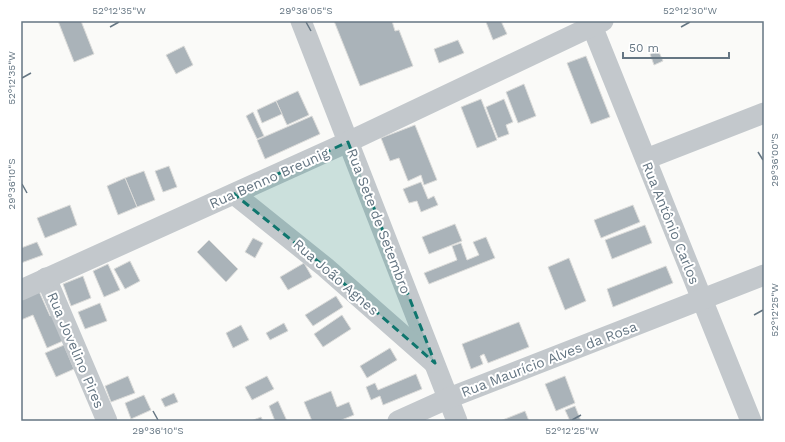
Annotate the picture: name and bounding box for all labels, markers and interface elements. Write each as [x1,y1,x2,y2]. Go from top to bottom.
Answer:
text: 52°12'35"W [92,5,146,16]
text: 29°36'05"S [279,5,333,16]
text: 52°12'30"W [663,5,717,16]
scale bar [623,34,729,60]
text: 50 m [629,41,659,55]
text: 52°12'35"W [6,51,17,105]
text: 29°36'00"S [769,133,780,187]
street label: Rua Benno Breunig [207,144,332,212]
street label: Rua Sete de Setembro [344,146,414,296]
text: 29°36'10"S [6,158,17,210]
street label: Rua Antônio Carlos [639,159,703,287]
street label: Rua João Agnes [290,236,382,318]
text: 52°12'25"W [769,283,780,337]
street label: Rua Jovelino Pires [44,290,108,410]
street label: Rua Maurício Alves da Rosa [459,318,639,400]
text: 29°36'10"S [132,425,184,436]
text: 52°12'25"W [545,425,599,436]

